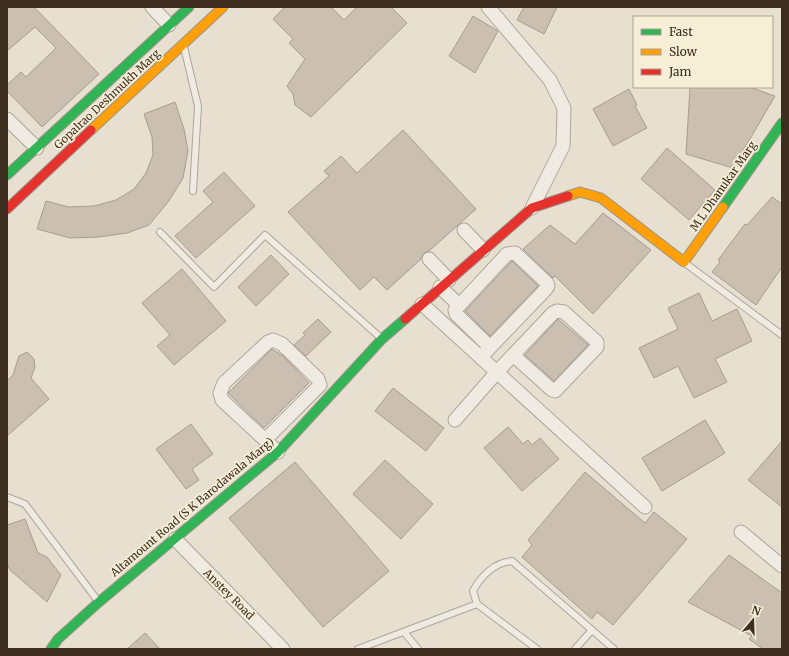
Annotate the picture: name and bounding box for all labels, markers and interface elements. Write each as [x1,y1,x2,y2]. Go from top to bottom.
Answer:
legend [633,16,773,88]
text: Fast [669,24,693,39]
text: Slow [669,44,698,59]
street label: Gopalrao Deshmukh Marg [51,46,163,152]
text: Jam [668,64,692,79]
street label: M L Dhanukar Marg [687,138,760,234]
street label: Altamount Road (S K Barodawala Marg) [107,434,277,580]
street label: Anstey Road [200,565,258,623]
north arrow [733,600,773,640]
text: N [750,603,763,619]

